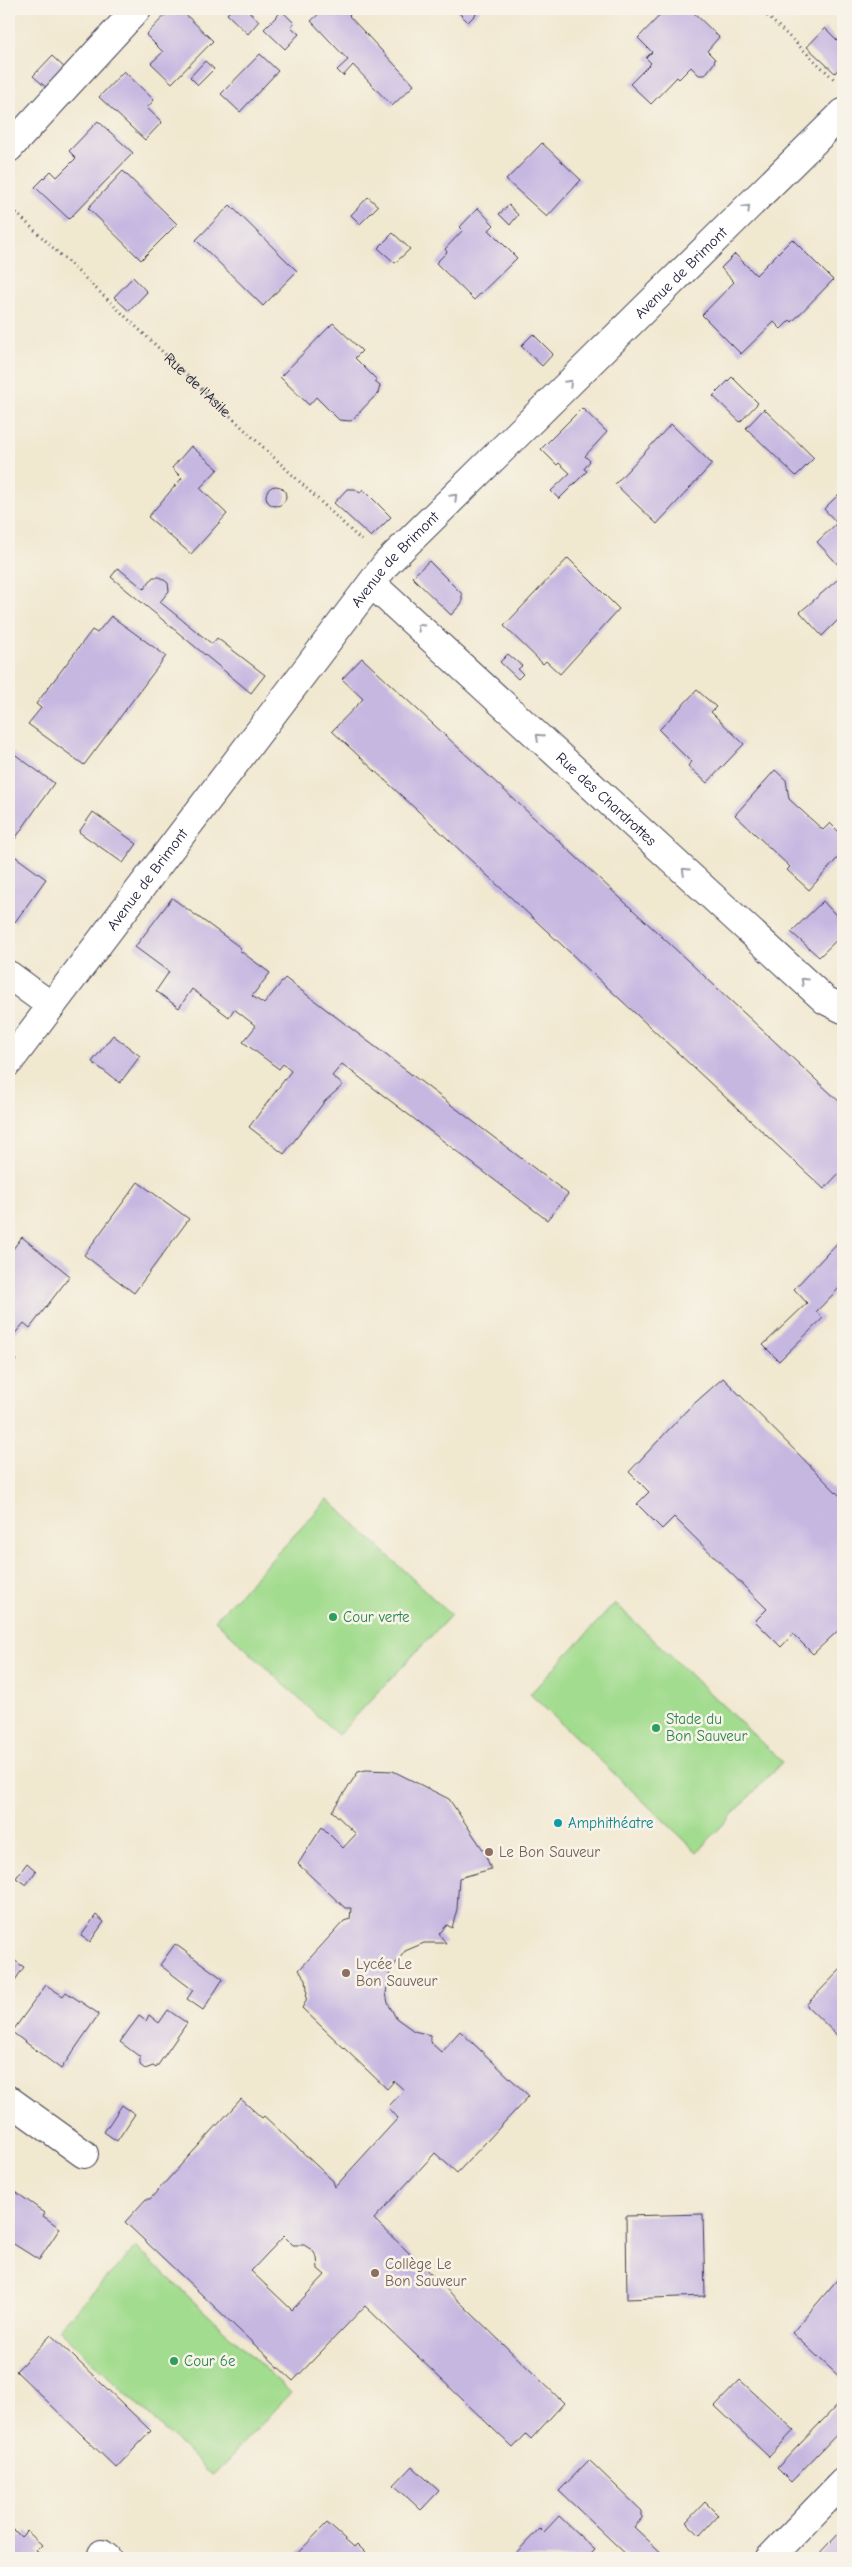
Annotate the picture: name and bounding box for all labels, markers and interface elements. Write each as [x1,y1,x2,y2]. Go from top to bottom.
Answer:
one-way arrow [741,205,750,214]
street label: Avenue de Brimont [631,223,731,322]
street label: Rue de l'Asile [161,349,235,421]
one-way arrow [563,380,572,389]
one-way arrow [448,494,457,503]
street label: Avenue de Brimont [347,507,443,611]
one-way arrow [416,624,425,633]
one-way arrow [536,734,545,743]
street label: Rue des Chardrottes [552,749,660,850]
street label: Avenue de Brimont [103,824,192,934]
one-way arrow [681,868,690,877]
one-way arrow [801,978,810,987]
place label: Cour verte [343,1608,410,1626]
marker: Cour verte [327,1611,339,1623]
place label: Stade du Bon Sauveur [666,1710,747,1745]
marker: Stade du Bon Sauveur [650,1722,662,1734]
place label: Amphithéatre [568,1814,654,1832]
marker: Amphithéatre [552,1817,564,1829]
place label: Le Bon Sauveur [499,1843,600,1861]
marker: Le Bon Sauveur [483,1846,495,1858]
place label: Lycée Le Bon Sauveur [356,1955,437,1990]
marker: Lycée Le Bon Sauveur [340,1967,352,1979]
place label: Collège Le Bon Sauveur [385,2255,466,2290]
marker: Collège Le Bon Sauveur [369,2267,381,2279]
place label: Cour 6e [184,2352,236,2370]
marker: Cour 6e [168,2355,180,2367]

